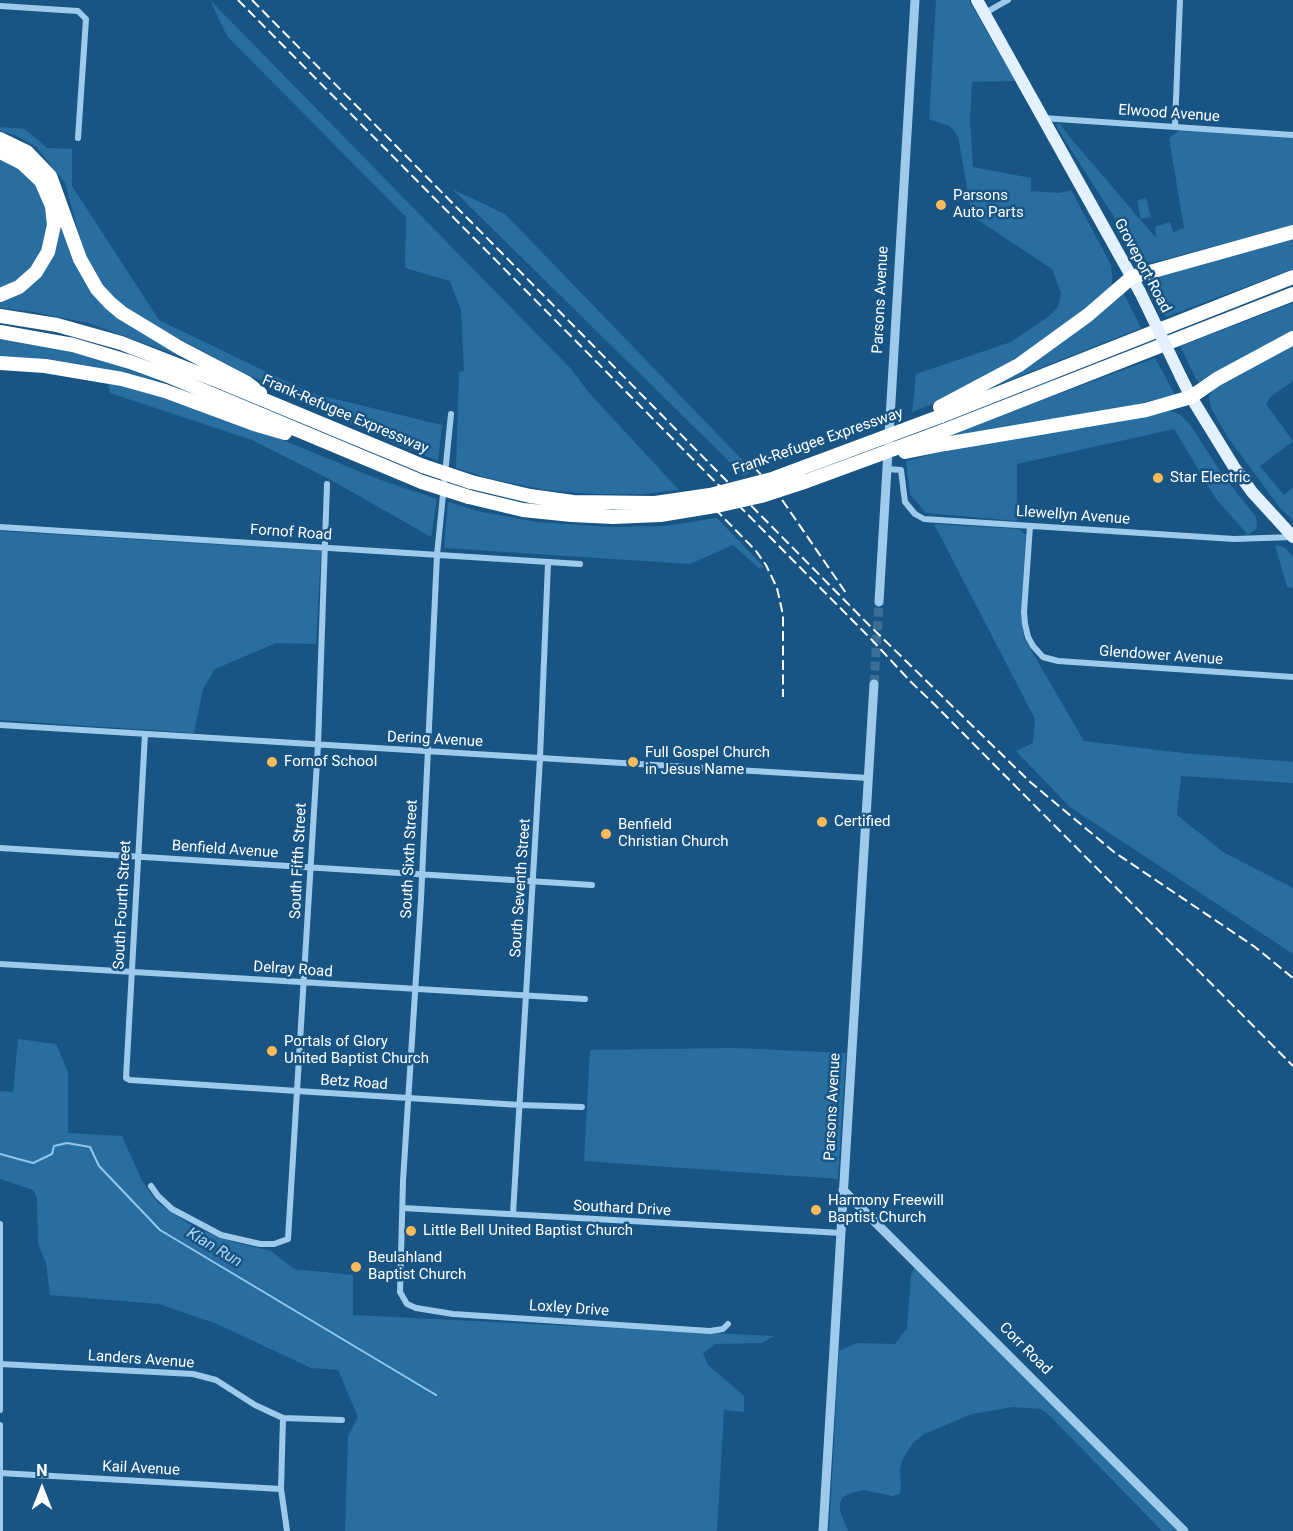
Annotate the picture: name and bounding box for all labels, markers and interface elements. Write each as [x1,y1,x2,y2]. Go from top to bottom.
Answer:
street label: Elwood Avenue [1118,101,1220,127]
place label: Parsons Auto Parts [953,187,1024,222]
marker: Parsons Auto Parts [934,198,948,212]
street label: Groveport Road [1110,216,1174,316]
street label: Parsons Avenue [869,246,893,354]
street label: Frank-Refugee Expressway [259,372,431,458]
street label: Frank-Refugee Expressway [730,404,906,480]
place label: Star Electric [1170,469,1250,487]
marker: Star Electric [1151,471,1165,485]
street label: Llewellyn Avenue [1015,503,1131,529]
street label: Fornof Road [249,521,333,545]
street label: Glendower Avenue [1098,643,1224,669]
street label: Dering Avenue [387,729,483,751]
place label: Full Gospel Church in Jesus Name [645,744,770,779]
place label: Fornof School [284,753,377,771]
marker: Fornof School [265,755,279,769]
marker: Full Gospel Church in Jesus Name [626,755,640,769]
street label: South Sixth Street [398,799,422,919]
street label: South Fifth Street [287,802,311,920]
place label: Certified [834,813,890,831]
marker: Certified [815,815,829,829]
place label: Benfield Christian Church [618,816,729,851]
street label: South Seventh Street [507,818,535,958]
marker: Benfield Christian Church [599,827,613,841]
street label: Benfield Avenue [171,837,279,863]
street label: South Fourth Street [111,840,135,970]
street label: Delray Road [253,958,333,982]
place label: Portals of Glory United Baptist Church [284,1033,429,1068]
marker: Portals of Glory United Baptist Church [265,1044,279,1058]
street label: Parsons Avenue [821,1053,845,1161]
street label: Betz Road [320,1072,388,1094]
place label: Harmony Freewill Baptist Church [828,1192,944,1227]
street label: Southard Drive [573,1197,671,1221]
marker: Harmony Freewill Baptist Church [809,1203,823,1217]
place label: Little Bell United Baptist Church [423,1222,633,1240]
water label: Kian Run [183,1224,245,1272]
marker: Little Bell United Baptist Church [404,1224,418,1238]
place label: Beulahland Baptist Church [368,1249,466,1284]
marker: Beulahland Baptist Church [349,1260,363,1274]
street label: Loxley Drive [528,1297,610,1321]
street label: Corr Road [995,1319,1055,1379]
street label: Landers Avenue [87,1347,195,1373]
street label: Kail Avenue [102,1458,180,1480]
north arrow [12,1459,72,1519]
text: N [36,1461,48,1480]

